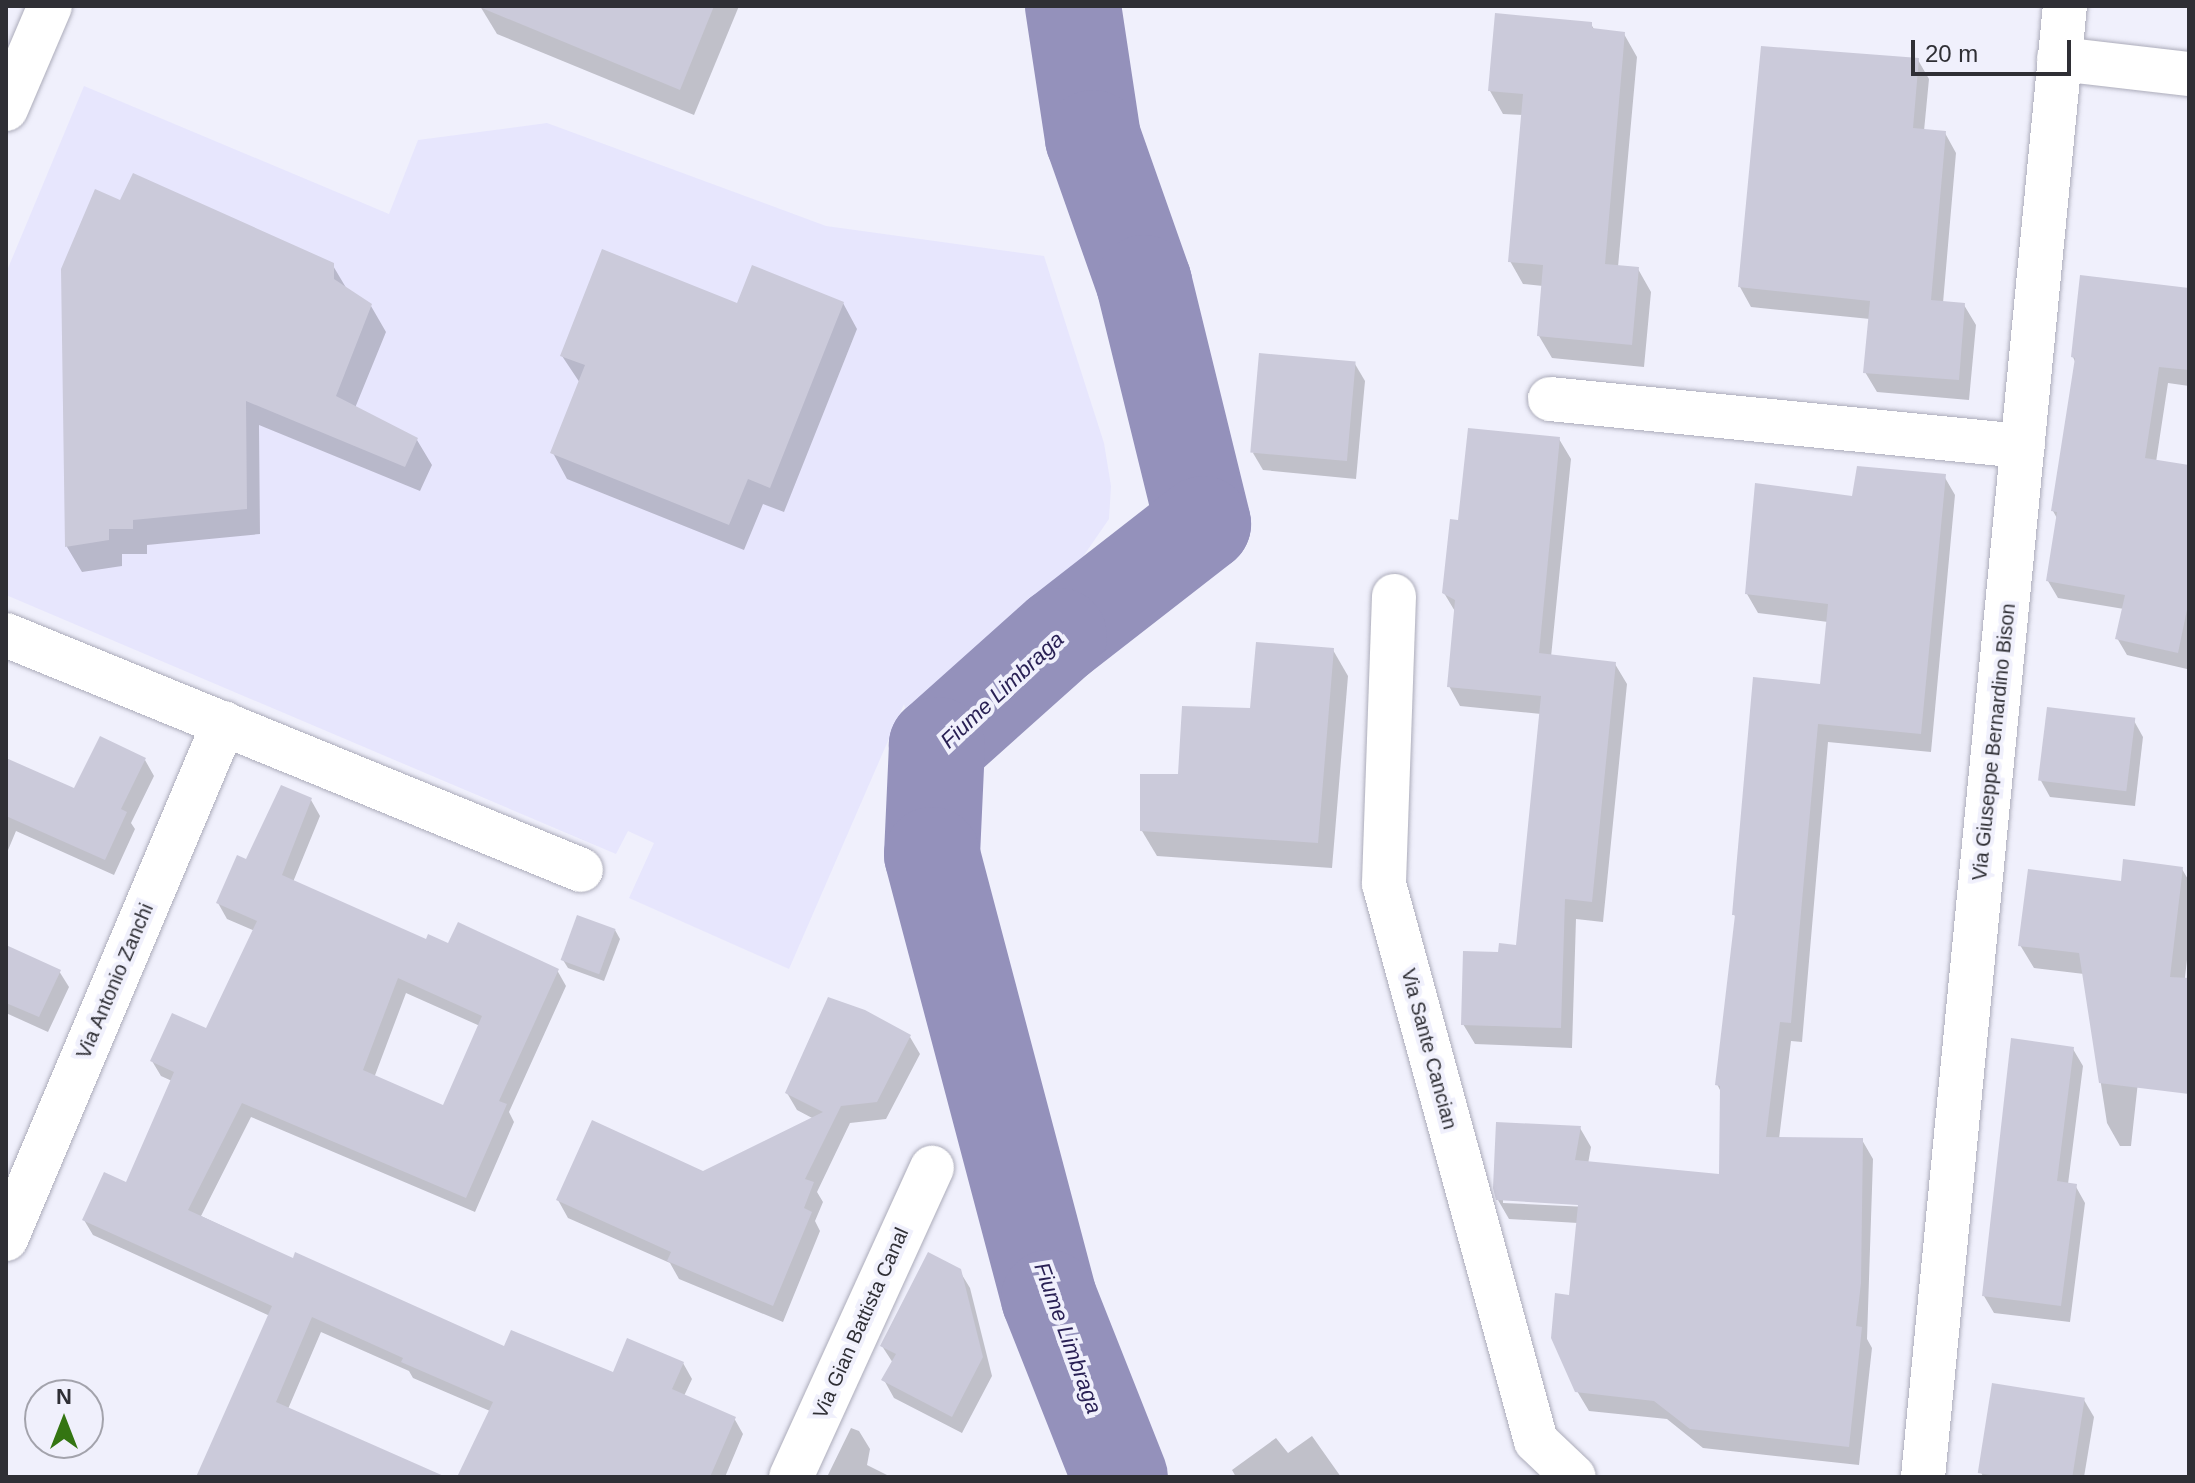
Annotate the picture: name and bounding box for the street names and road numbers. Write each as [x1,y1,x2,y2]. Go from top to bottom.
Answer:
street label: Via Giuseppe Bernardino Bison [1967,602,2021,882]
street label: Via Antonio Zanchi [71,899,159,1063]
street label: Via Sante Cancian [1396,966,1462,1132]
street label: Via Gian Battista Canal [808,1224,914,1422]

